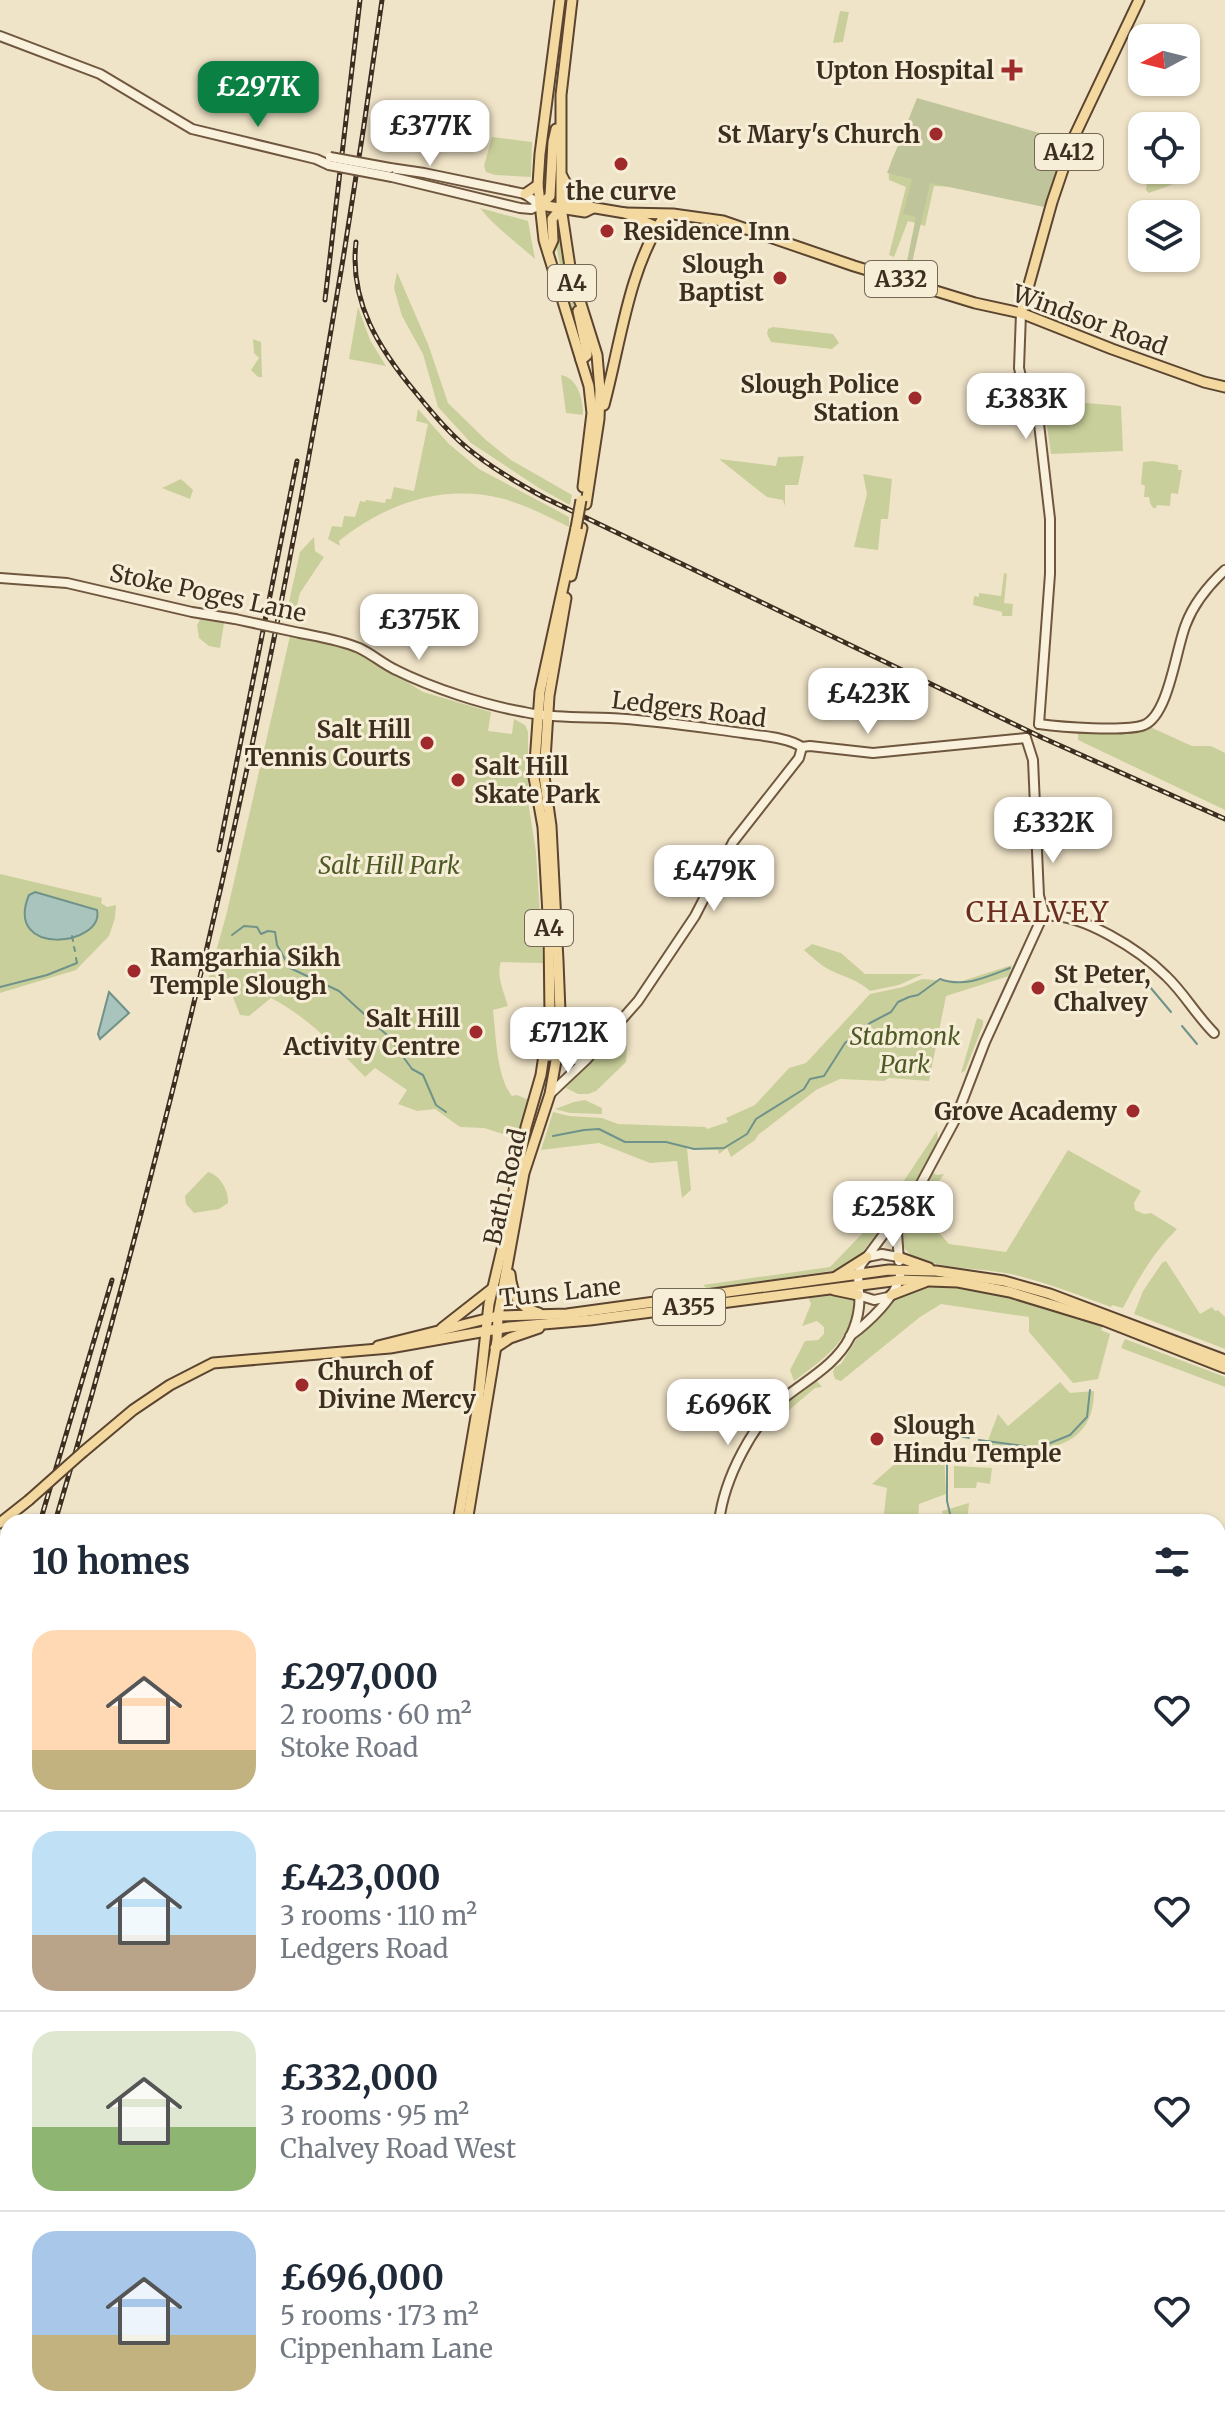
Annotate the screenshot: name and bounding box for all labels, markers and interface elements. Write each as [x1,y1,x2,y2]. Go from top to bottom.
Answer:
north arrow [1128,24,1200,96]
map controls [1128,24,1200,272]
place label: Upton Hospital [816,55,994,86]
marker: Upton Hospital [1001,59,1023,81]
pin: £297K [202,61,314,129]
text: £297K [216,70,300,103]
pin: £377K [374,100,486,168]
text: £377K [389,109,472,142]
button: locate [1128,112,1200,184]
place label: St Mary's Church [717,119,920,150]
marker: St Mary's Church [927,125,945,143]
road number: A412 [1035,134,1103,170]
marker: the curve [612,155,630,173]
place label: the curve [566,176,676,207]
button: layers [1128,200,1200,272]
place label: Residence Inn [623,216,790,247]
marker: Residence Inn [598,222,616,240]
place label: Slough Baptist [678,249,764,308]
road number: A332 [865,261,937,297]
road number: A4 [548,265,596,301]
marker: Slough Baptist [771,269,789,287]
street label: Windsor Road [1007,277,1172,362]
place label: Slough Police Station [740,369,899,428]
pin: £383K [970,373,1082,441]
text: £383K [985,382,1067,415]
marker: Slough Police Station [906,389,924,407]
street label: Stoke Poges Lane [107,557,309,629]
pin: £375K [363,594,475,662]
text: £375K [378,603,460,636]
pin: £423K [812,668,924,736]
text: £423K [826,677,910,710]
street label: Ledgers Road [610,684,768,734]
place label: Salt Hill Tennis Courts [245,714,411,773]
marker: Salt Hill Tennis Courts [418,734,436,752]
place label: Salt Hill Skate Park [474,751,601,810]
marker: Salt Hill Skate Park [449,771,467,789]
pin: £332K [997,797,1109,865]
text: £332K [1012,806,1094,839]
pin: £479K [658,845,770,913]
park label: Salt Hill Park [318,850,460,881]
text: £479K [672,854,756,887]
district label: CHALVEY [966,894,1110,930]
road number: A4 [525,910,573,946]
place label: Ramgarhia Sikh Temple Slough [150,942,341,1001]
place label: St Peter, Chalvey [1054,959,1151,1018]
marker: Ramgarhia Sikh Temple Slough [125,962,143,980]
marker: St Peter, Chalvey [1029,979,1047,997]
place label: Salt Hill Activity Centre [283,1003,460,1062]
pin: £712K [512,1007,624,1075]
text: £712K [528,1016,608,1049]
park label: Stabmonk Park [850,1021,960,1080]
marker: Salt Hill Activity Centre [467,1023,485,1041]
place label: Grove Academy [934,1096,1118,1127]
marker: Grove Academy [1124,1102,1142,1120]
street label: Bath Road [477,1126,533,1248]
pin: £258K [837,1181,949,1249]
text: £258K [851,1190,935,1223]
street label: Tuns Lane [498,1270,622,1314]
road number: A355 [653,1289,725,1325]
place label: Church of Divine Mercy [318,1356,477,1415]
marker: Church of Divine Mercy [293,1376,311,1394]
pin: £696K [672,1379,784,1447]
text: £696K [685,1388,771,1421]
place label: Slough Hindu Temple [893,1410,1062,1469]
marker: Slough Hindu Temple [868,1430,886,1448]
icon: filters [1150,1540,1194,1584]
text: 10 homes [32,1541,190,1583]
text: £297,000 [280,1656,438,1698]
icon: home [96,1662,192,1758]
icon: heart [1150,1688,1194,1732]
text: 2 rooms · 60 m² [280,1698,472,1731]
text: Stoke Road [280,1731,419,1764]
text: £423,000 [280,1857,441,1899]
icon: home [96,1863,192,1959]
icon: heart [1150,1889,1194,1933]
text: 3 rooms · 110 m² [280,1899,477,1932]
text: Ledgers Road [280,1932,449,1965]
text: £332,000 [280,2057,438,2099]
icon: home [96,2063,192,2159]
icon: heart [1150,2089,1194,2133]
text: 3 rooms · 95 m² [280,2099,469,2132]
text: Chalvey Road West [280,2132,516,2165]
text: £696,000 [280,2257,444,2299]
icon: home [96,2263,192,2359]
icon: heart [1150,2289,1194,2333]
text: 5 rooms · 173 m² [280,2299,479,2332]
text: Cippenham Lane [280,2332,493,2365]

